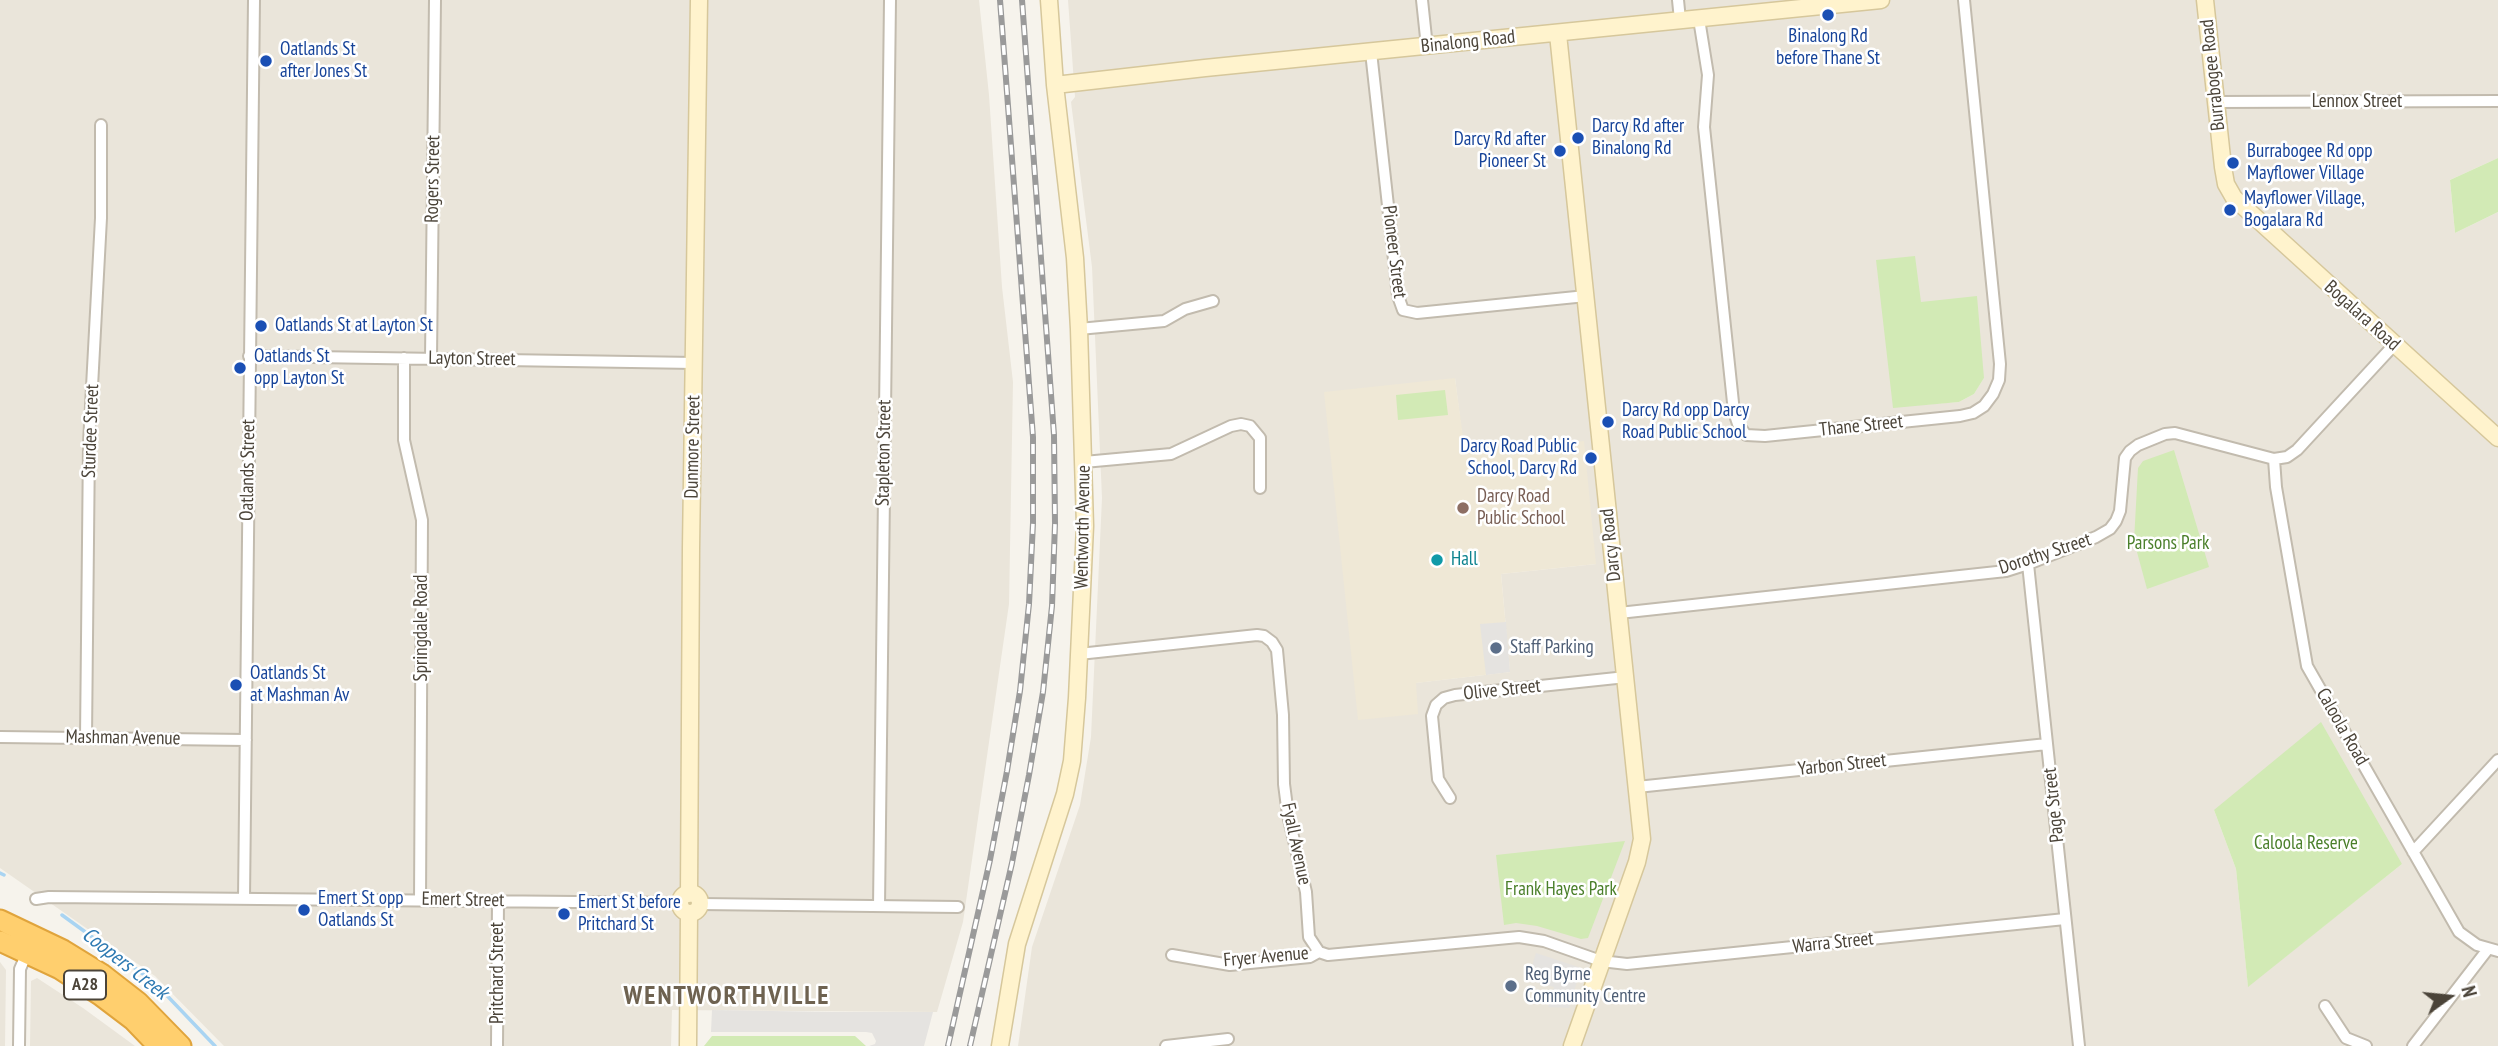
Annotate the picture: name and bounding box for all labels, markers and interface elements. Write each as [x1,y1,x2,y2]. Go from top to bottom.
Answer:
marker: Binalong Rd before Thane St [1820,7,1836,23]
street label: Burrabogee Road [2196,18,2230,132]
street label: Binalong Road [1420,26,1516,58]
place label: Binalong Rd before Thane St [1776,26,1880,70]
place label: Oatlands St after Jones St [280,39,367,83]
marker: Oatlands St after Jones St [258,53,274,69]
street label: Lennox Street [2312,91,2402,113]
place label: Darcy Rd after Binalong Rd [1592,116,1684,160]
place label: Darcy Rd after Pioneer St [1454,129,1546,173]
marker: Darcy Rd after Binalong Rd [1570,130,1586,146]
street label: Rogers Street [421,135,445,223]
place label: Burrabogee Rd opp Mayflower Village [2247,141,2373,185]
marker: Darcy Rd after Pioneer St [1552,143,1568,159]
marker: Burrabogee Rd opp Mayflower Village [2225,155,2241,171]
place label: Mayflower Village, Bogalara Rd [2244,188,2365,232]
marker: Mayflower Village, Bogalara Rd [2222,202,2238,218]
street label: Pioneer Street [1377,204,1411,300]
street label: Bogalara Road [2319,276,2405,356]
place label: Oatlands St at Layton St [275,315,433,337]
marker: Oatlands St at Layton St [253,318,269,334]
place label: Oatlands St opp Layton St [254,346,344,390]
street label: Layton Street [428,347,516,371]
marker: Oatlands St opp Layton St [232,360,248,376]
street label: Sturdee Street [78,384,104,478]
street label: Dunmore Street [681,395,705,499]
street label: Stapleton Street [872,400,896,506]
place label: Darcy Rd opp Darcy Road Public School [1622,400,1749,444]
street label: Thane Street [1818,410,1904,442]
marker: Darcy Rd opp Darcy Road Public School [1600,414,1616,430]
street label: Oatlands Street [236,419,260,521]
place label: Darcy Road Public School, Darcy Rd [1460,436,1577,480]
marker: Darcy Road Public School, Darcy Rd [1583,450,1599,466]
street label: Wentworth Avenue [1071,465,1095,589]
place label: Darcy Road Public School [1477,486,1565,530]
marker: Darcy Road Public School [1455,500,1471,516]
street label: Darcy Road [1596,508,1626,582]
street label: Dorothy Street [1996,528,2094,580]
park label: Parsons Park [2127,533,2209,555]
place label: Hall [1451,549,1478,571]
marker: Hall [1429,552,1445,568]
street label: Springdale Road [411,575,433,681]
place label: Staff Parking [1510,637,1594,659]
marker: Staff Parking [1488,640,1504,656]
place label: Oatlands St at Mashman Av [250,663,349,707]
street label: Olive Street [1462,675,1542,705]
marker: Oatlands St at Mashman Av [228,677,244,693]
street label: Caloola Road [2311,684,2373,770]
street label: Mashman Avenue [65,726,181,750]
street label: Yarbon Street [1797,749,1887,781]
street label: Page Street [2039,766,2069,844]
street label: Fyall Avenue [1276,801,1316,887]
park label: Caloola Reserve [2254,833,2358,855]
park label: Frank Hayes Park [1505,879,1617,901]
place label: Emert St opp Oatlands St [318,888,403,932]
street label: Emert Street [422,888,504,912]
place label: Emert St before Pritchard St [578,892,681,936]
marker: Emert St opp Oatlands St [296,902,312,918]
marker: Emert St before Pritchard St [556,906,572,922]
water label: Coopers Creek [77,922,173,1006]
street label: Pritchard Street [487,922,509,1024]
street label: Warra Street [1791,927,1875,959]
street label: Fryer Avenue [1223,942,1309,972]
north arrow [2414,962,2484,1032]
place label: Reg Byrne Community Centre [1525,964,1646,1008]
road number: A28 [64,970,106,1000]
marker: Reg Byrne Community Centre [1503,978,1519,994]
district label: WENTWORTHVILLE [625,981,829,1013]
text: N [2456,983,2482,1000]

